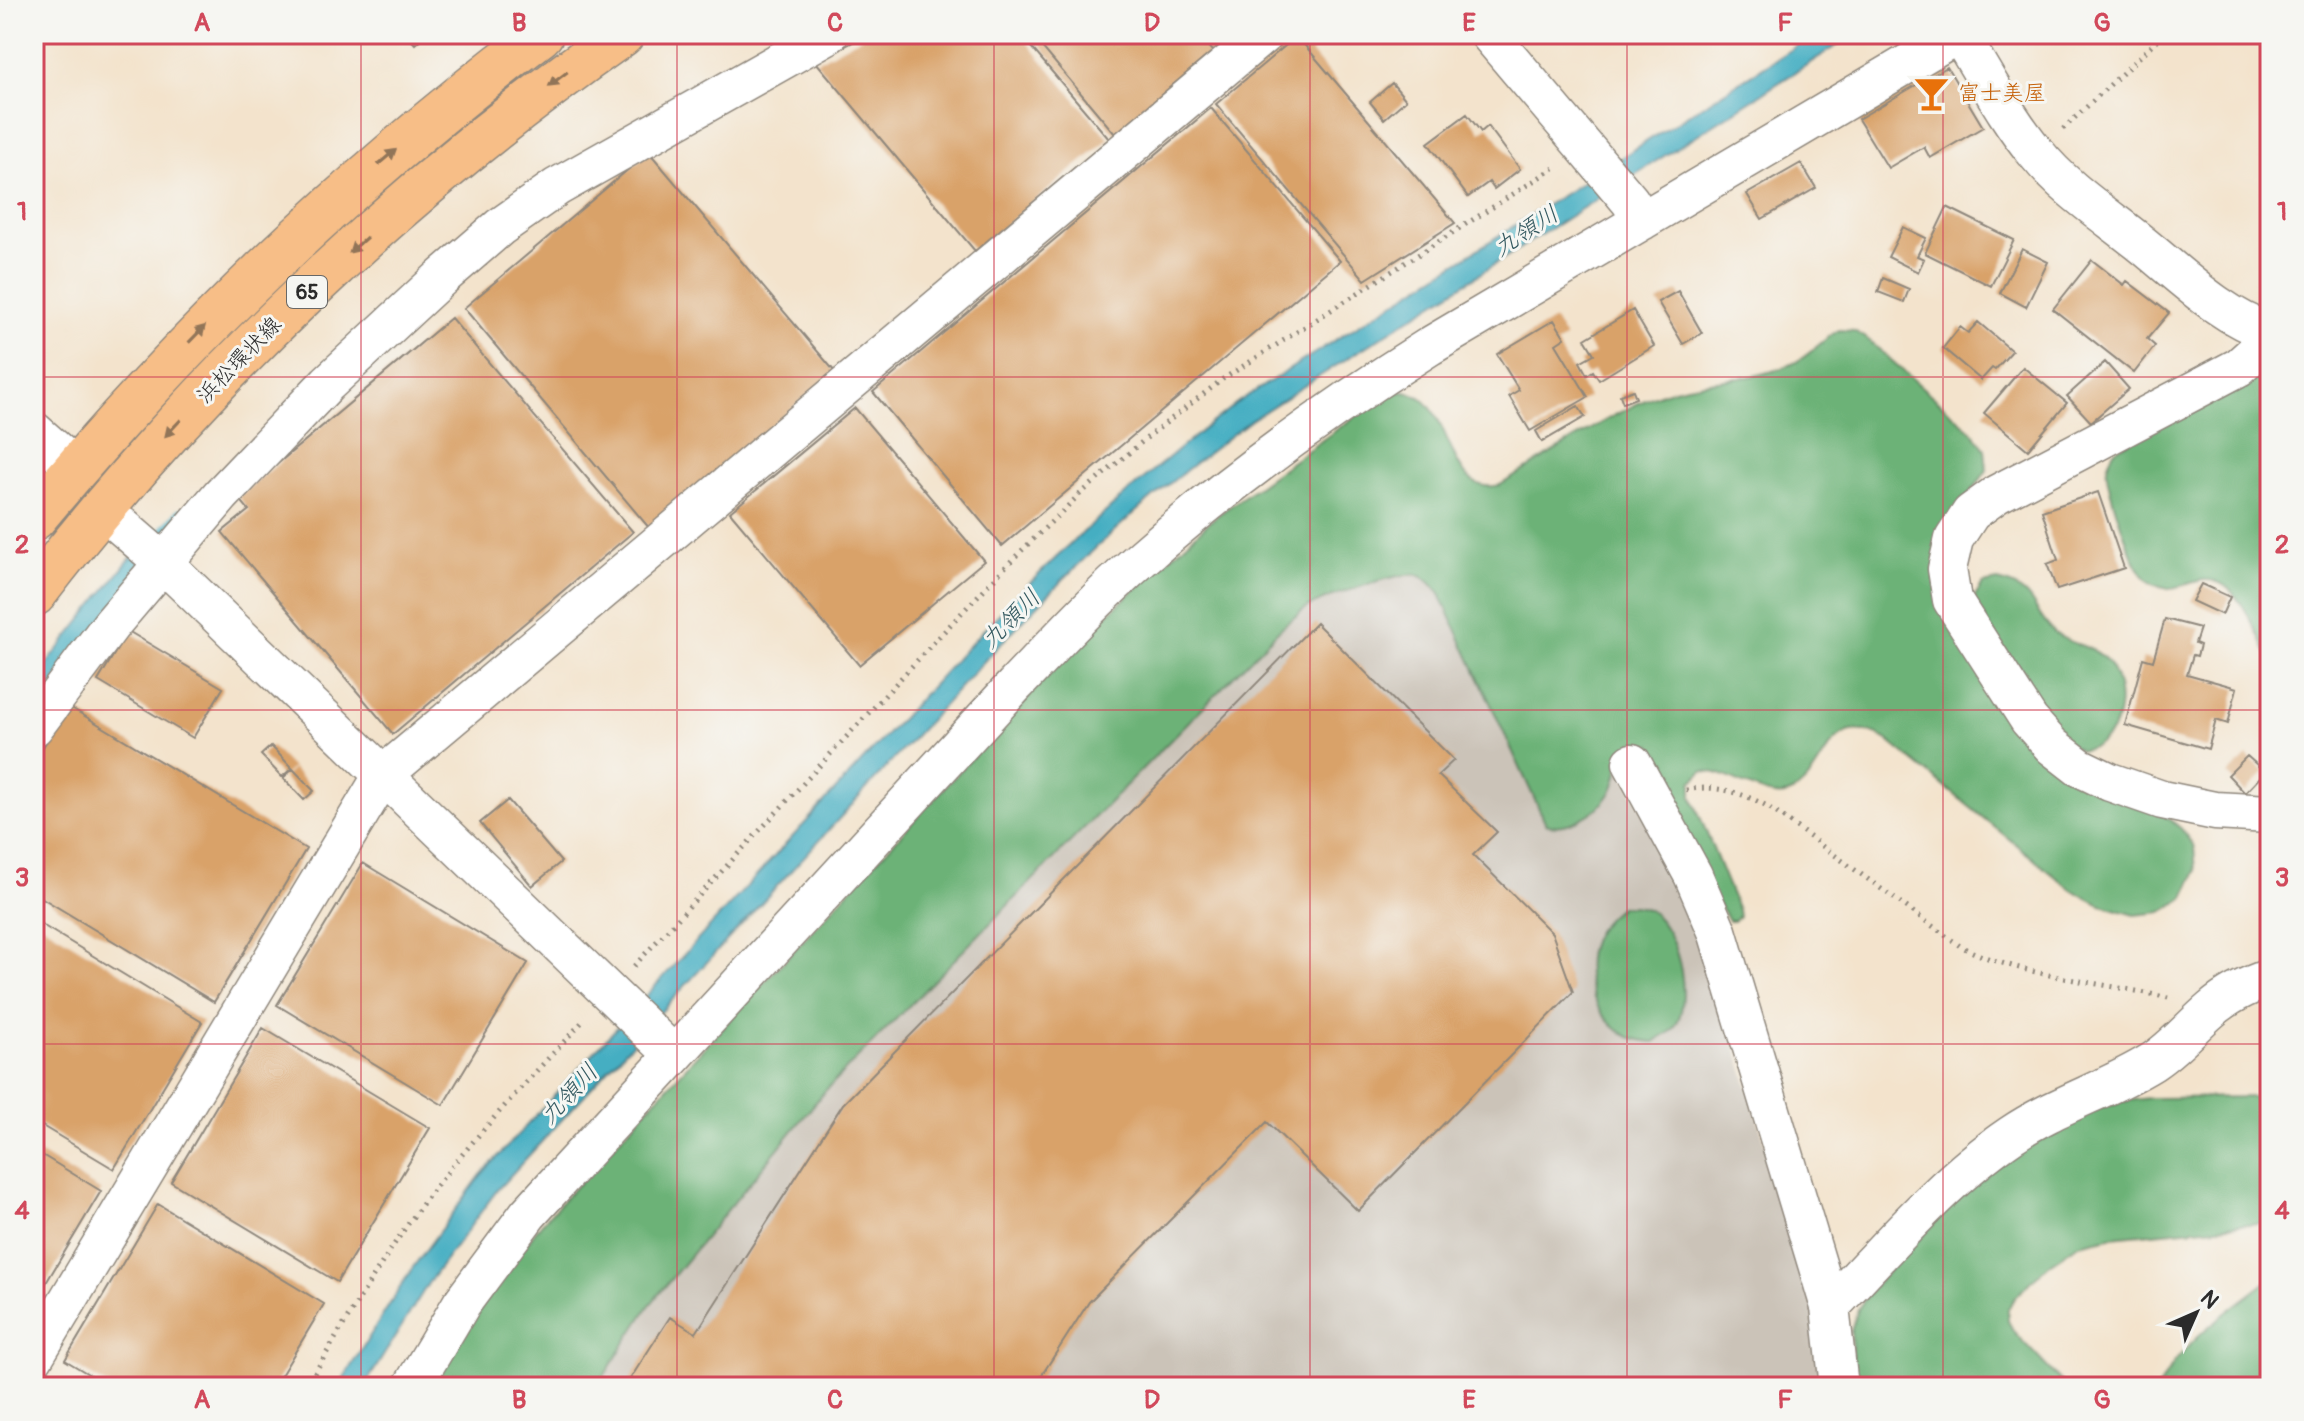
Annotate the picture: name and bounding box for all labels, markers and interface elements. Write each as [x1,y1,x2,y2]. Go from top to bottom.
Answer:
text: A [194,7,211,39]
text: B [512,7,526,39]
text: C [827,7,843,39]
text: D [1144,7,1160,39]
text: E [1462,7,1476,39]
text: F [1777,7,1793,39]
text: G [2093,7,2111,39]
one-way arrow [548,71,568,87]
bar icon: 富士美屋 [1913,74,1951,112]
place label: 富士美屋 [1958,79,2046,107]
one-way arrow [377,149,397,166]
text: 1 [17,196,27,228]
text: 1 [2277,196,2287,228]
water label: 九領川 [1488,199,1564,263]
one-way arrow [348,236,368,253]
road number: 65 [287,276,327,308]
street label: 浜松環状線 [191,311,287,409]
one-way arrow [188,325,206,344]
one-way arrow [165,418,183,437]
text: 2 [15,529,29,561]
text: 2 [2275,529,2289,561]
water label: 九領川 [975,583,1047,655]
text: 3 [15,862,29,894]
text: 3 [2275,862,2289,894]
water label: 九領川 [534,1058,604,1130]
text: 4 [14,1195,30,1227]
text: 4 [2274,1195,2290,1227]
north arrow [2156,1273,2236,1353]
text: N [2194,1284,2225,1315]
text: A [194,1384,211,1416]
text: B [512,1384,526,1416]
text: C [827,1384,843,1416]
text: D [1144,1384,1160,1416]
text: E [1462,1384,1476,1416]
text: F [1777,1384,1793,1416]
text: G [2093,1384,2111,1416]

